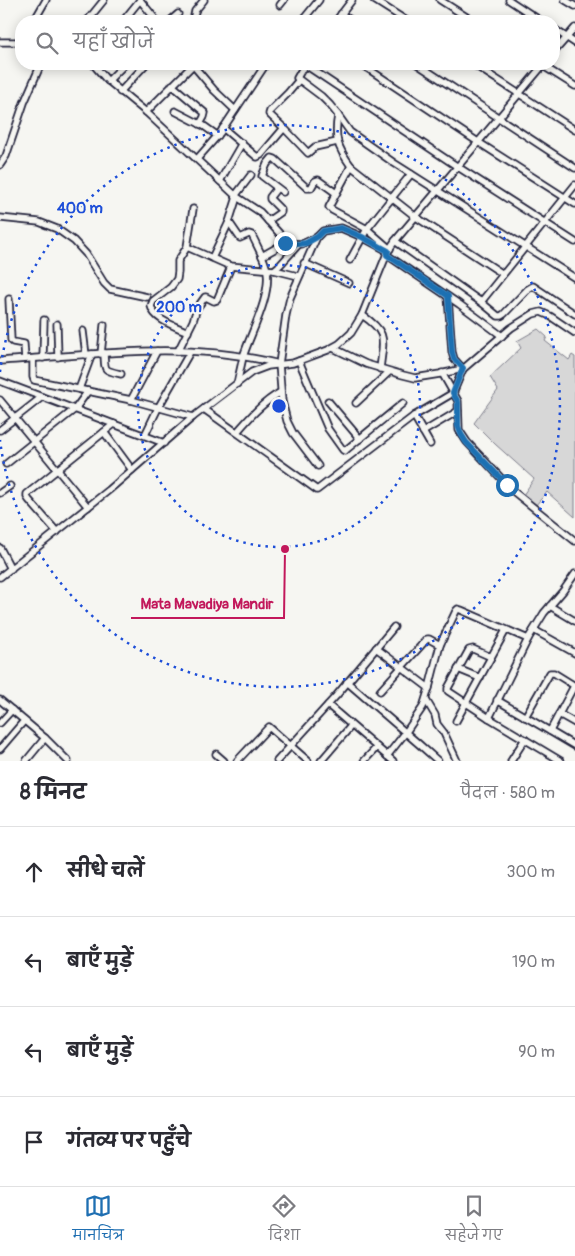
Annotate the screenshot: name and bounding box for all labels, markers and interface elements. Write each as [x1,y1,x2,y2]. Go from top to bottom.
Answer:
search box [15,15,560,70]
icon: search [33,29,61,57]
text: यहाँ खोजें [73,30,154,54]
text: 400 m [57,199,103,218]
route end [274,232,297,255]
text: 200 m [156,298,202,317]
centre of rings [270,397,288,415]
route start [496,474,519,497]
callout: Mata Mavadiya Mandir [131,588,284,618]
text: Mata Mavadiya Mandir [141,595,274,614]
text: 8 मिनट [20,779,86,806]
text: पैदल · 580 m [461,783,555,803]
icon: ahead [20,858,48,886]
text: सीधे चलें [67,859,144,883]
text: 300 m [507,862,555,882]
icon: left [20,948,48,976]
text: बाएँ मुड़ें [67,949,133,973]
text: 190 m [512,952,555,972]
icon: left [20,1038,48,1066]
text: बाएँ मुड़ें [67,1039,133,1063]
text: 90 m [518,1042,555,1062]
icon: arrive [20,1128,48,1156]
text: गंतव्य पर पहुँचे [67,1129,191,1153]
tab: मानचित्र [72,1192,124,1251]
tab: दिशा [268,1192,300,1251]
tab: सहेजे गए [445,1192,503,1251]

